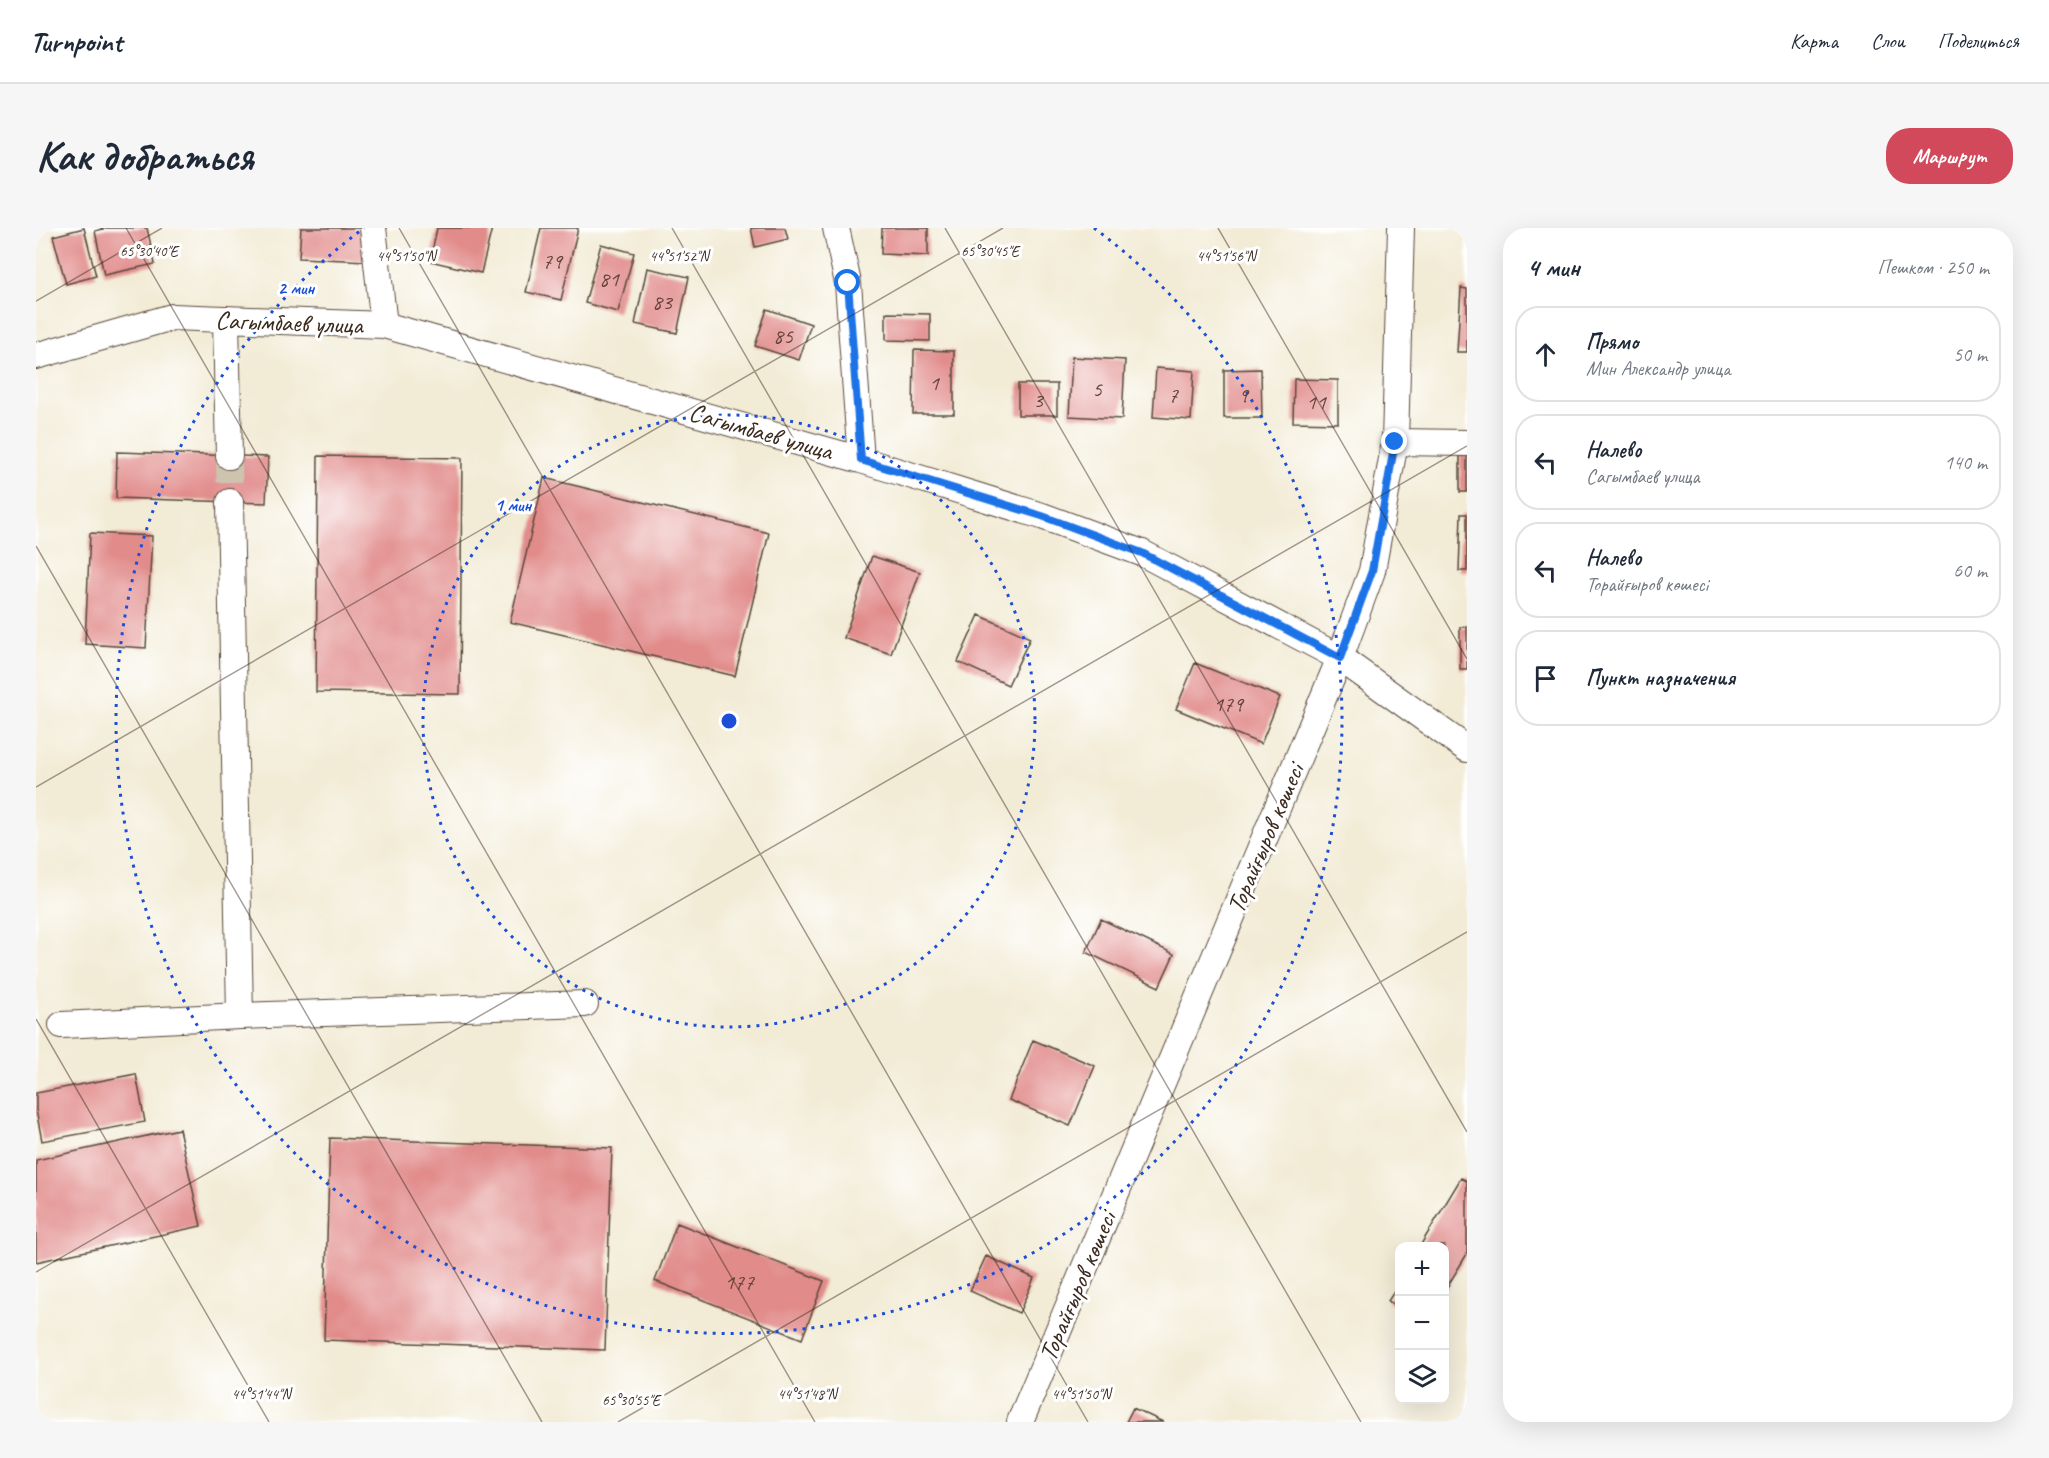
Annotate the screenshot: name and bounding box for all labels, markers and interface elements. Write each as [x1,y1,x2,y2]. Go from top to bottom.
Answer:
text: Turnpoint [30,24,122,59]
text: Карта [1790,28,1838,54]
text: Слои [1871,28,1905,54]
text: Поделиться [1938,28,2019,54]
button: Маршрут [1886,128,2013,184]
text: Как добраться [36,130,253,183]
text: 65°30'40"E [120,242,180,261]
text: 65°30'45"E [961,242,1021,261]
text: 44°51'50"N [376,247,439,266]
house number: 79 [542,247,564,275]
text: 44°51'52"N [649,247,712,266]
text: 44°51'56"N [1196,247,1259,266]
text: 4 мин [1527,251,1580,284]
text: Пешком · 250 m [1877,255,1989,280]
house number: 81 [599,265,620,293]
route start [834,269,860,295]
text: 2 мин [278,277,315,299]
house number: 83 [652,288,674,316]
street label: Сагымбаев улица [215,303,365,342]
house number: 85 [773,322,794,350]
text: Прямо [1586,328,1638,356]
icon: ahead [1529,338,1562,371]
text: 50 m [1953,342,1987,367]
text: Мин Александр улица [1586,356,1730,381]
house number: 1 [929,369,940,397]
house number: 5 [1092,375,1103,403]
house number: 7 [1168,381,1179,409]
house number: 9 [1238,381,1250,409]
house number: 3 [1033,386,1045,414]
house number: 11 [1306,388,1327,416]
street label: Сагымбаев улица [685,395,838,468]
route end [1381,428,1407,454]
text: Налево [1586,436,1642,464]
icon: left [1529,446,1562,479]
text: 140 m [1944,450,1987,475]
text: Сагымбаев улица [1586,464,1700,489]
text: 1 мин [495,494,532,516]
text: Налево [1586,544,1642,572]
icon: left [1529,554,1562,587]
text: 60 m [1953,558,1987,583]
text: Торайғыров көшесі [1586,572,1708,597]
icon: arrive [1529,662,1562,695]
text: Пункт назначения [1586,664,1735,692]
house number: 179 [1213,690,1245,718]
centre of rings [719,711,739,731]
street label: Торайғыров көшесі [1219,756,1313,918]
street label: Торайғыров көшесі [1031,1204,1125,1366]
map controls [1395,1242,1449,1404]
button: + [1395,1242,1449,1296]
house number: 177 [724,1268,755,1296]
button: − [1395,1296,1449,1350]
button: layers [1395,1350,1449,1404]
text: 44°51'44"N [231,1385,294,1404]
text: 44°51'48"N [777,1385,840,1404]
text: 44°51'50"N [1051,1385,1114,1404]
text: 65°30'55"E [602,1391,662,1410]

